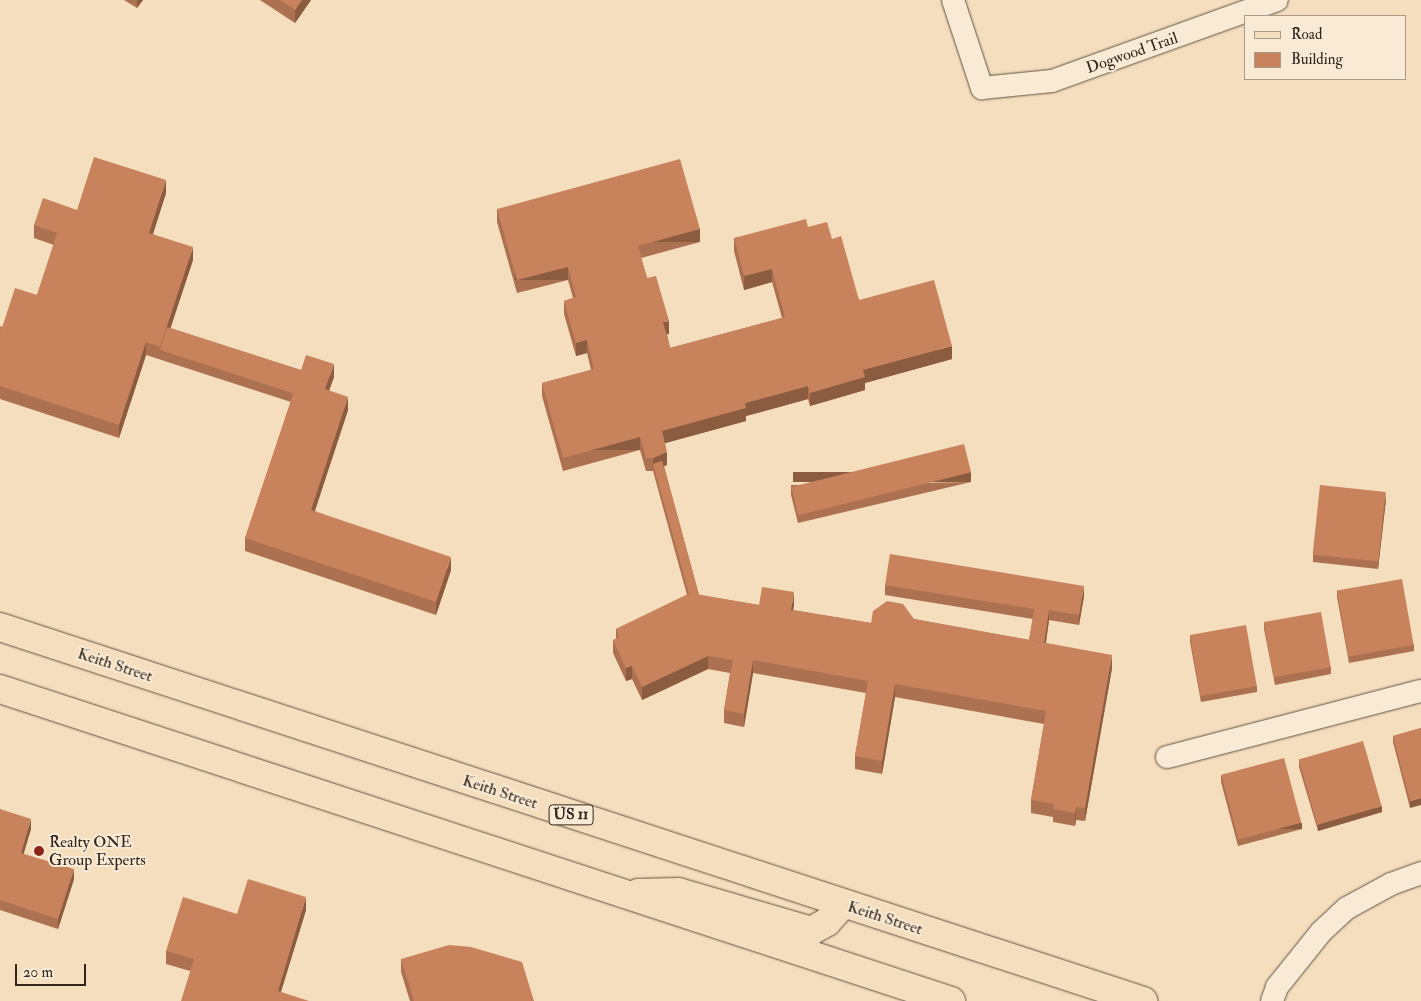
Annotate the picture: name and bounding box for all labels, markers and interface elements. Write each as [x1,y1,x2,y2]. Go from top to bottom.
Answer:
legend [1244,15,1406,80]
text: Road [1291,25,1322,44]
street label: Dogwood Trail [1083,28,1181,78]
text: Building [1291,50,1343,69]
street label: Keith Street [75,644,155,686]
street label: Keith Street [460,771,540,813]
road number: US 11 [548,802,594,828]
place label: Realty ONE Group Experts [49,832,146,870]
marker: Realty ONE Group Experts [33,845,45,857]
street label: Keith Street [845,897,925,939]
scale bar [18,954,89,986]
text: 20 m [23,963,53,982]

